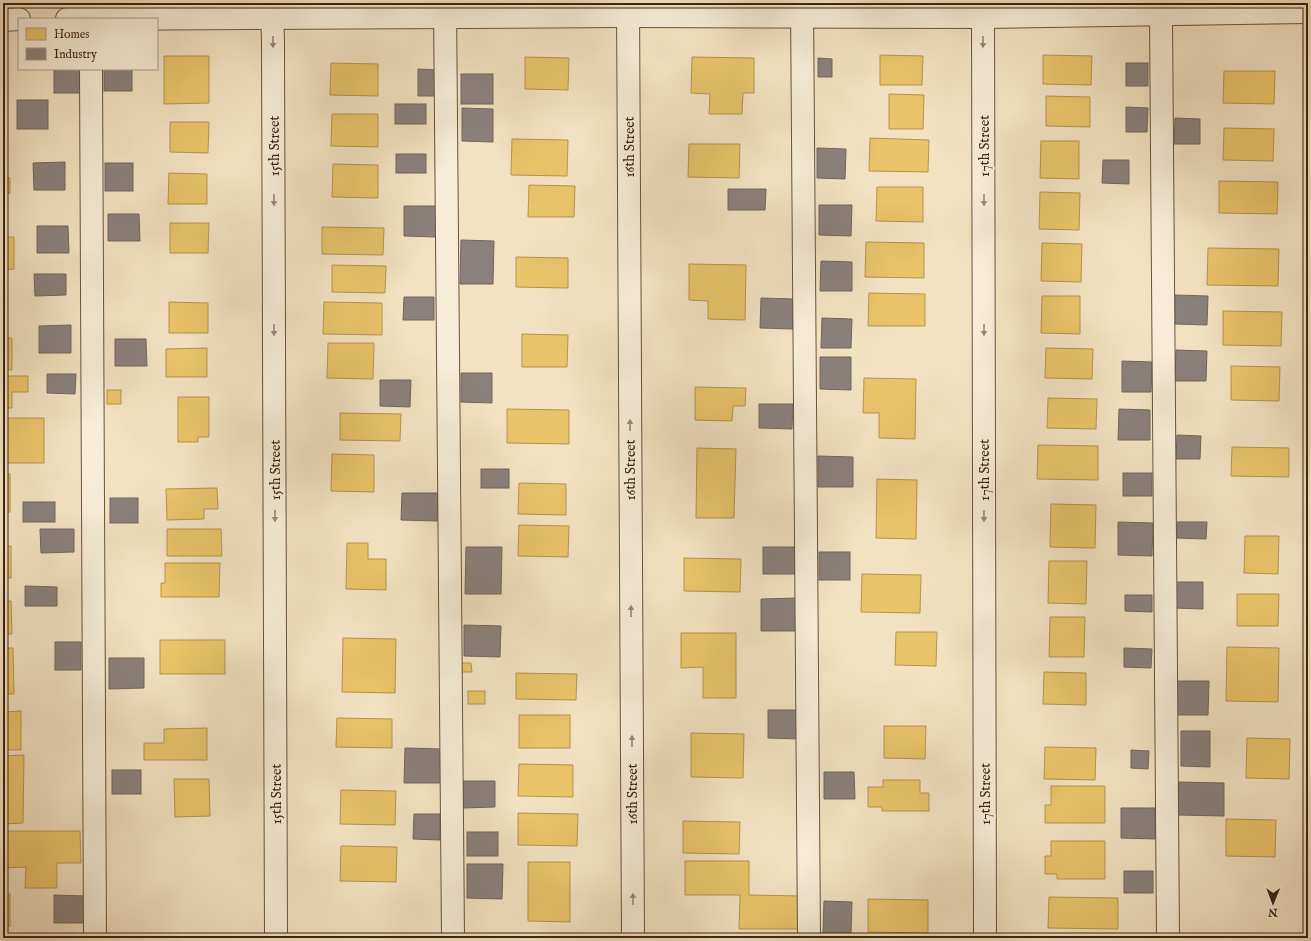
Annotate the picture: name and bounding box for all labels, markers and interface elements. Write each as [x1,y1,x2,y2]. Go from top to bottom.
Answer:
legend [18,18,158,70]
text: Homes [54,27,90,42]
one-way arrow [270,36,276,49]
one-way arrow [980,36,986,49]
text: Industry [54,47,97,62]
street label: 17th Street [976,115,994,177]
street label: 15th Street [266,116,284,176]
street label: 16th Street [621,116,639,178]
one-way arrow [271,194,277,207]
one-way arrow [981,194,987,207]
one-way arrow [271,324,277,337]
one-way arrow [981,324,987,337]
one-way arrow [627,418,633,431]
street label: 16th Street [622,439,640,501]
street label: 17th Street [976,439,994,501]
street label: 15th Street [267,440,285,500]
one-way arrow [272,510,278,523]
one-way arrow [981,510,987,523]
one-way arrow [628,604,634,617]
one-way arrow [629,734,635,747]
street label: 16th Street [624,763,642,825]
street label: 17th Street [977,763,995,825]
street label: 15th Street [268,764,286,824]
north arrow [1253,883,1293,923]
one-way arrow [630,892,636,905]
text: N [1267,905,1279,919]

